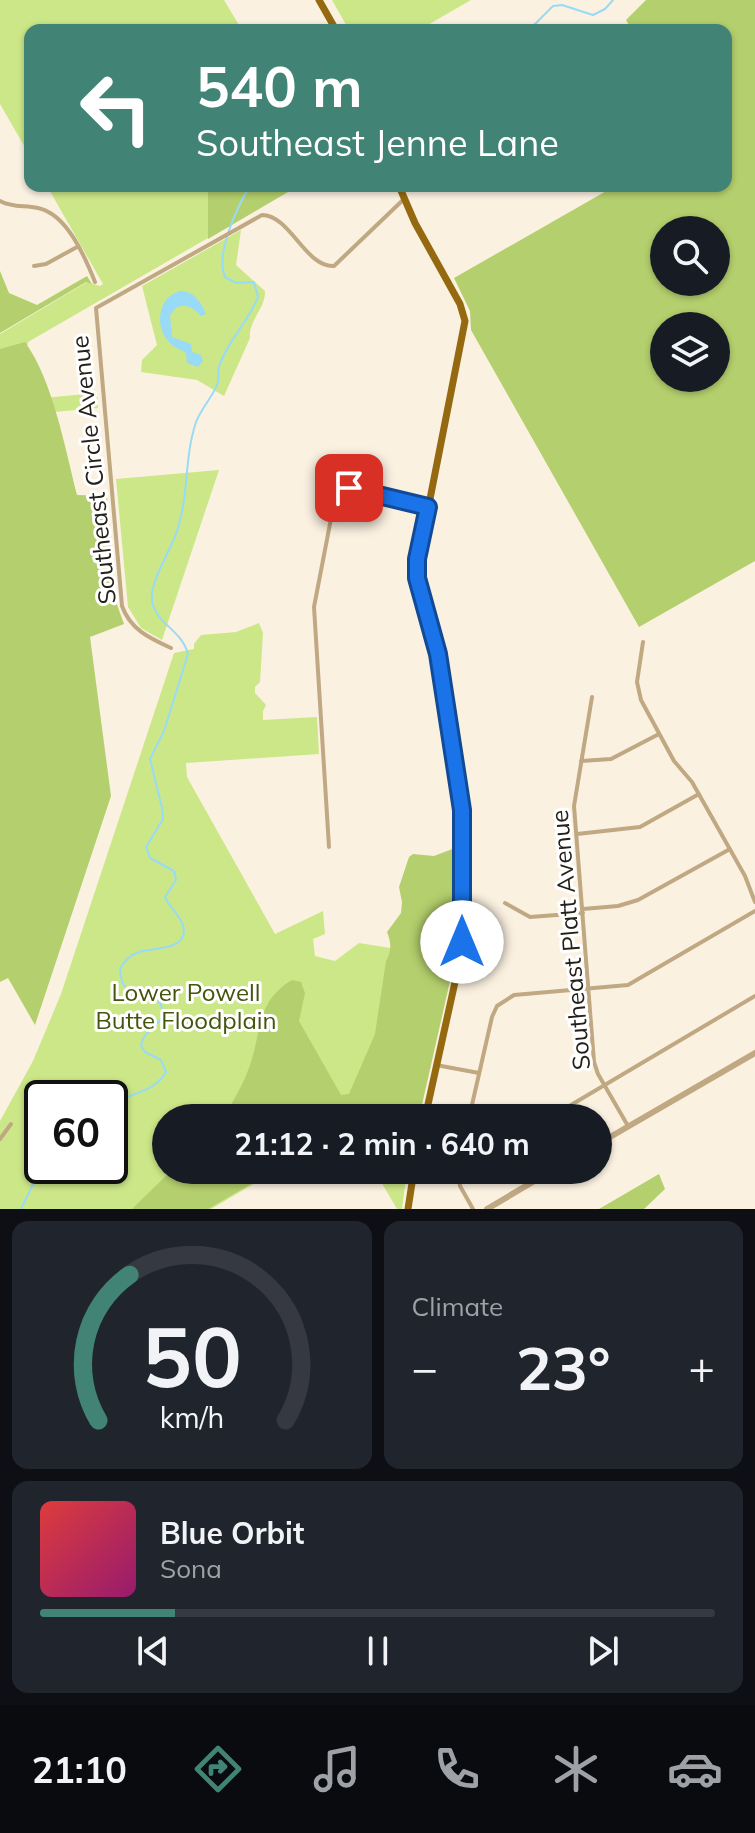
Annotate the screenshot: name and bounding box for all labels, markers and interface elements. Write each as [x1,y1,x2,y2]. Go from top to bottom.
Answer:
text: 540 m [196,51,363,121]
icon: left [64,56,168,160]
text: Southeast Jenne Lane [196,120,559,165]
map controls [650,216,730,392]
button: search [650,216,730,296]
button: layers [650,312,730,392]
street label: Southeast Circle Avenue [64,334,122,606]
pin [315,454,383,522]
icon: arrive [327,466,371,510]
street label: Southeast Platt Avenue [544,809,596,1071]
position arrow [420,900,504,984]
park label: Lower Powell Butte Floodplain [95,977,277,1035]
speed limit sign: 60 [24,1080,128,1184]
text: 21:12 · 2 min · 640 m [234,1125,530,1163]
text: Climate [412,1290,503,1323]
text: 50 [142,1303,242,1408]
text: 23° [516,1330,611,1405]
text: − [412,1340,438,1395]
text: + [689,1340,715,1395]
text: km/h [159,1399,224,1435]
text: Blue Orbit [160,1514,304,1552]
text: Sona [160,1552,222,1585]
icon: previous [131,1629,175,1673]
icon: pause [356,1629,400,1673]
icon: next [581,1629,625,1673]
icon: directions [190,1741,246,1797]
icon: music [309,1741,365,1797]
icon: phone [429,1741,485,1797]
icon: climate [548,1741,604,1797]
icon: car [667,1741,723,1797]
text: 21:10 [32,1747,127,1792]

